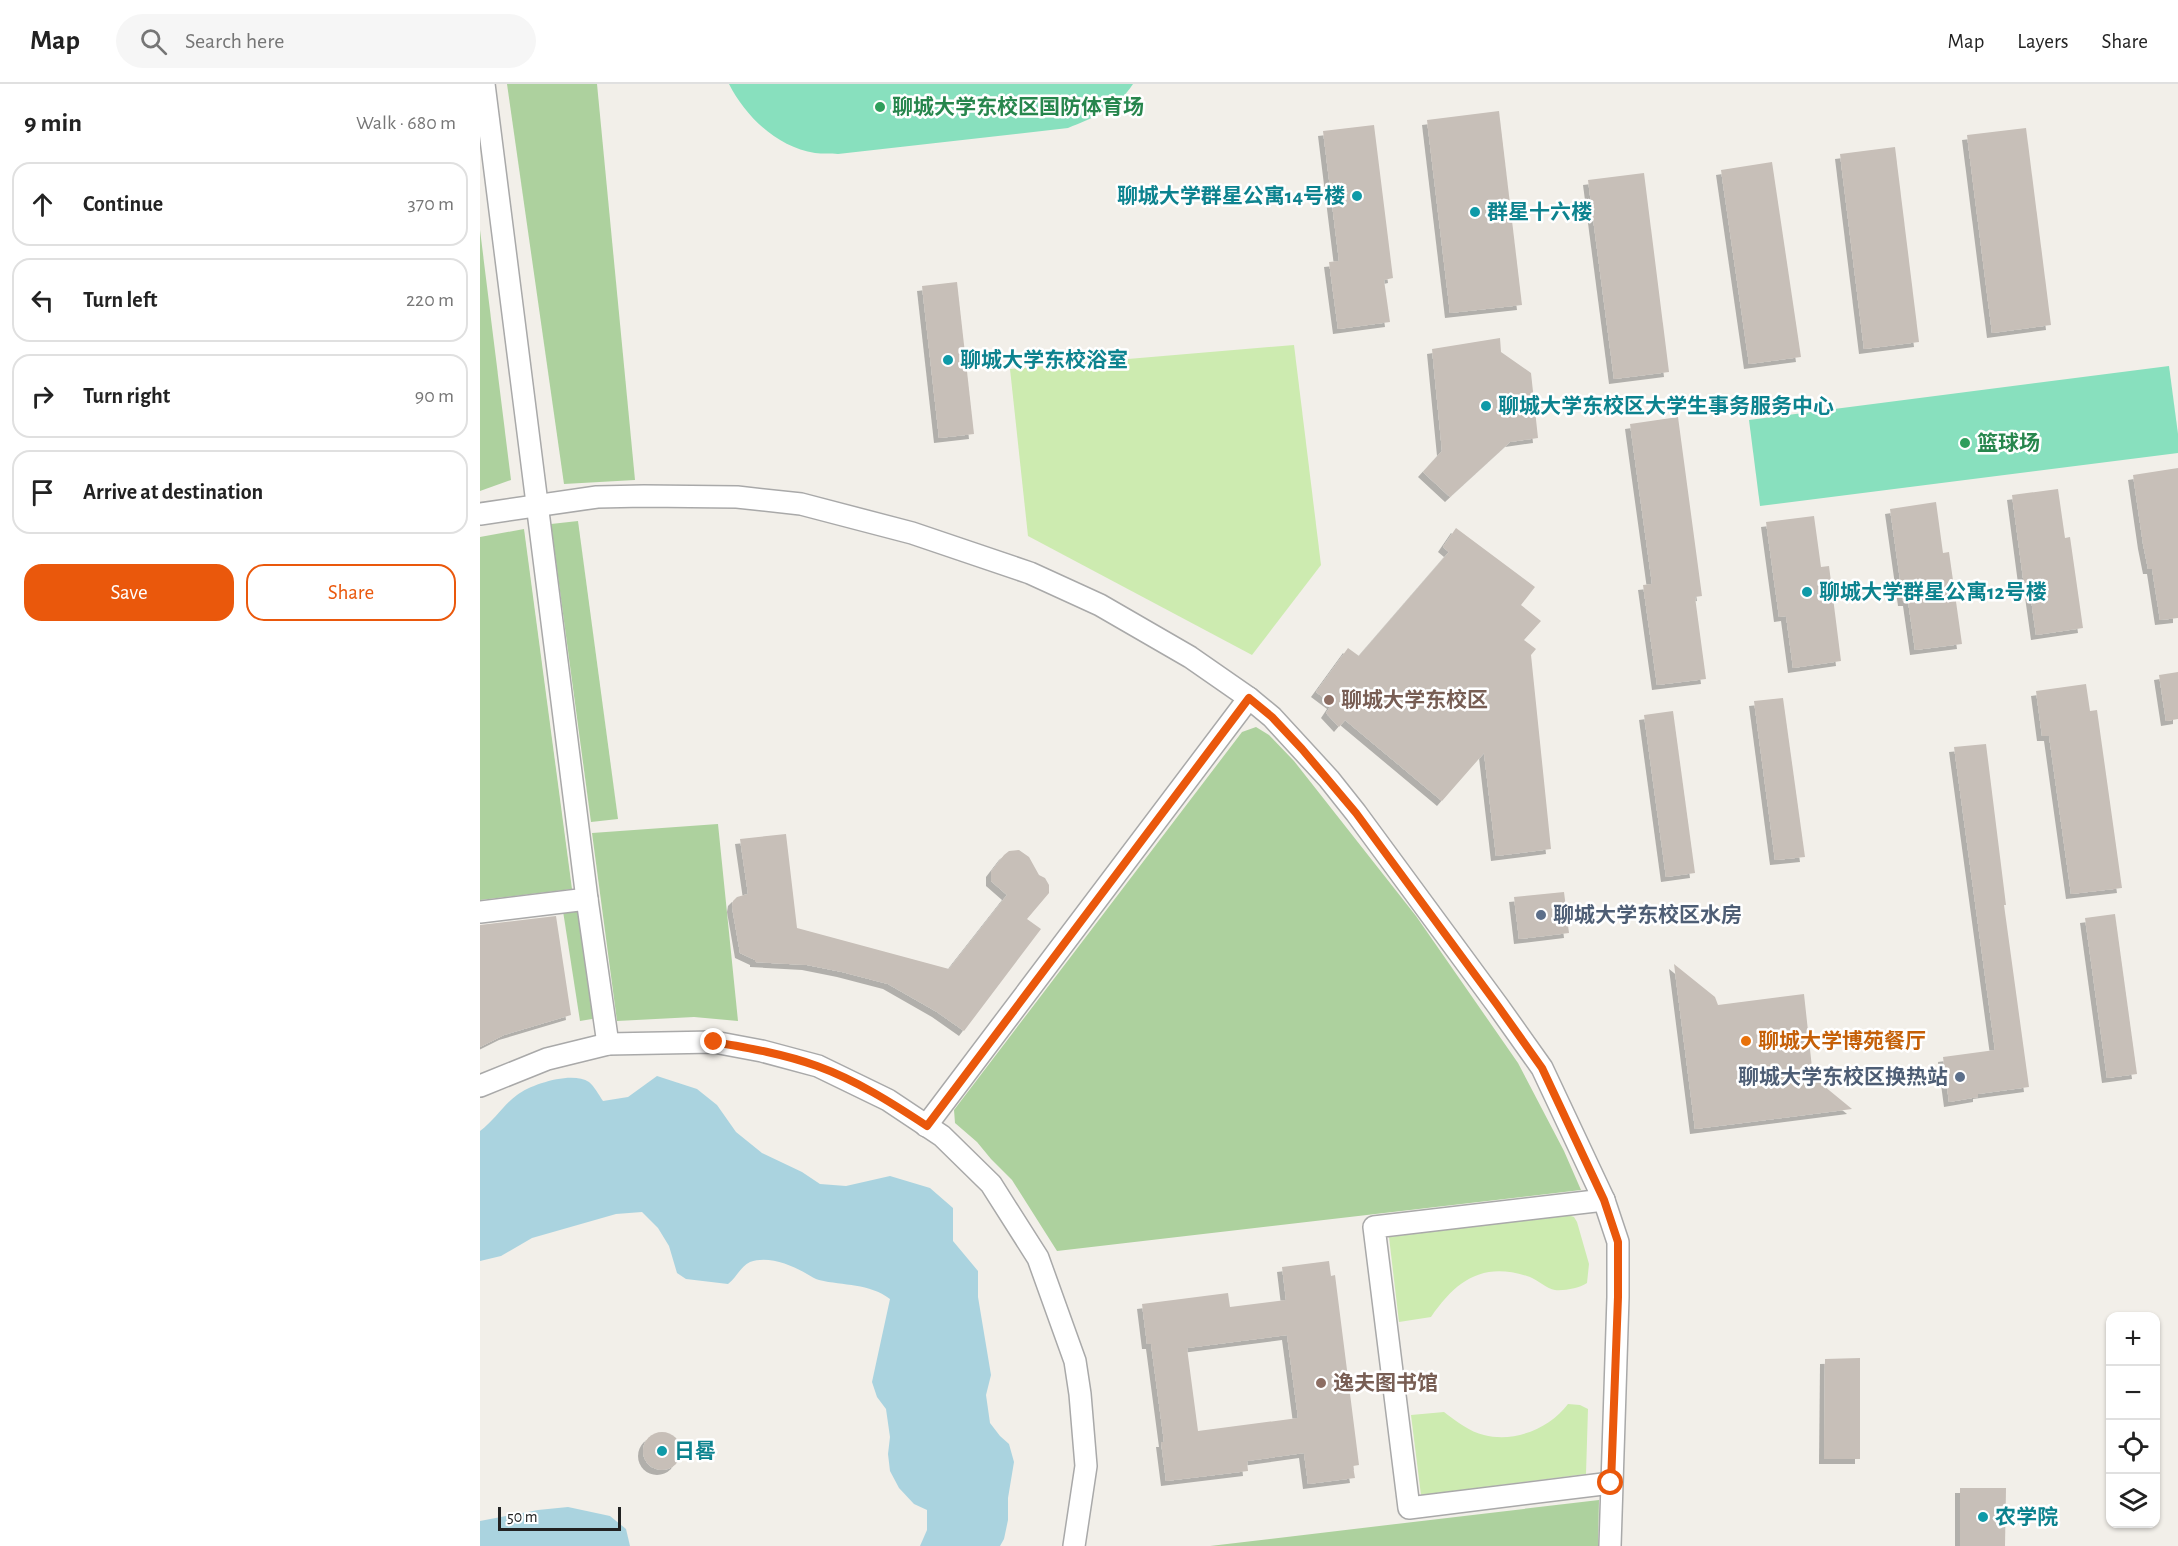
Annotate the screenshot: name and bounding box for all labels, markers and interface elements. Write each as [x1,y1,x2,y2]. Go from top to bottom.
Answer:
search box [116,14,536,68]
icon: search [137,25,170,58]
text: Map [30,27,80,55]
text: Search here [185,30,284,52]
text: Map [1948,31,1984,52]
text: Layers [2017,31,2068,52]
text: Share [2101,31,2148,52]
place label: 聊城大学东校区国防体育场 [892,95,1144,118]
marker: 聊城大学东校区国防体育场 [873,100,887,114]
text: 9 min [24,110,82,136]
text: Walk · 680 m [356,113,456,133]
place label: 聊城大学群星公寓14号楼 [1117,185,1345,207]
icon: ahead [26,188,59,221]
marker: 聊城大学群星公寓14号楼 [1350,189,1364,203]
text: Continue [83,193,163,215]
text: 370 m [408,194,454,214]
place label: 群星十六楼 [1487,201,1592,223]
marker: 群星十六楼 [1468,205,1482,219]
icon: left [26,284,59,317]
text: Turn left [83,289,157,311]
text: 220 m [406,290,454,310]
place label: 聊城大学东校浴室 [960,348,1128,371]
marker: 聊城大学东校浴室 [941,353,955,367]
icon: right [26,380,59,413]
text: Turn right [83,385,170,407]
text: 90 m [415,386,454,406]
place label: 聊城大学东校区大学生事务服务中心 [1498,394,1834,417]
marker: 聊城大学东校区大学生事务服务中心 [1479,399,1493,413]
place label: 篮球场 [1977,432,2040,454]
marker: 篮球场 [1958,436,1972,450]
icon: arrive [26,476,59,509]
text: Arrive at destination [83,481,263,503]
button: Save [24,564,234,621]
button: Share [246,564,456,621]
place label: 聊城大学群星公寓12号楼 [1819,581,2046,603]
marker: 聊城大学群星公寓12号楼 [1800,585,1814,599]
place label: 聊城大学东校区 [1341,688,1488,711]
marker: 聊城大学东校区 [1322,693,1336,707]
place label: 聊城大学东校区水房 [1553,903,1742,926]
marker: 聊城大学东校区水房 [1534,908,1548,922]
route end [700,1028,726,1054]
place label: 聊城大学博苑餐厅 [1758,1030,1926,1052]
marker: 聊城大学博苑餐厅 [1739,1034,1753,1048]
place label: 聊城大学东校区换热站 [1738,1065,1948,1088]
marker: 聊城大学东校区换热站 [1953,1070,1967,1084]
map controls [2106,1312,2160,1528]
button: + [2106,1312,2160,1366]
button: − [2106,1366,2160,1420]
place label: 逸夫图书馆 [1333,1372,1438,1394]
marker: 逸夫图书馆 [1314,1376,1328,1390]
button: locate [2106,1420,2160,1474]
place label: 日晷 [674,1440,716,1462]
marker: 日晷 [655,1444,669,1458]
route start [1597,1469,1623,1495]
button: layers [2106,1474,2160,1528]
scale bar [498,1504,621,1532]
place label: 农学院 [1995,1506,2058,1528]
text: 50 m [507,1509,538,1525]
marker: 农学院 [1976,1510,1990,1524]

